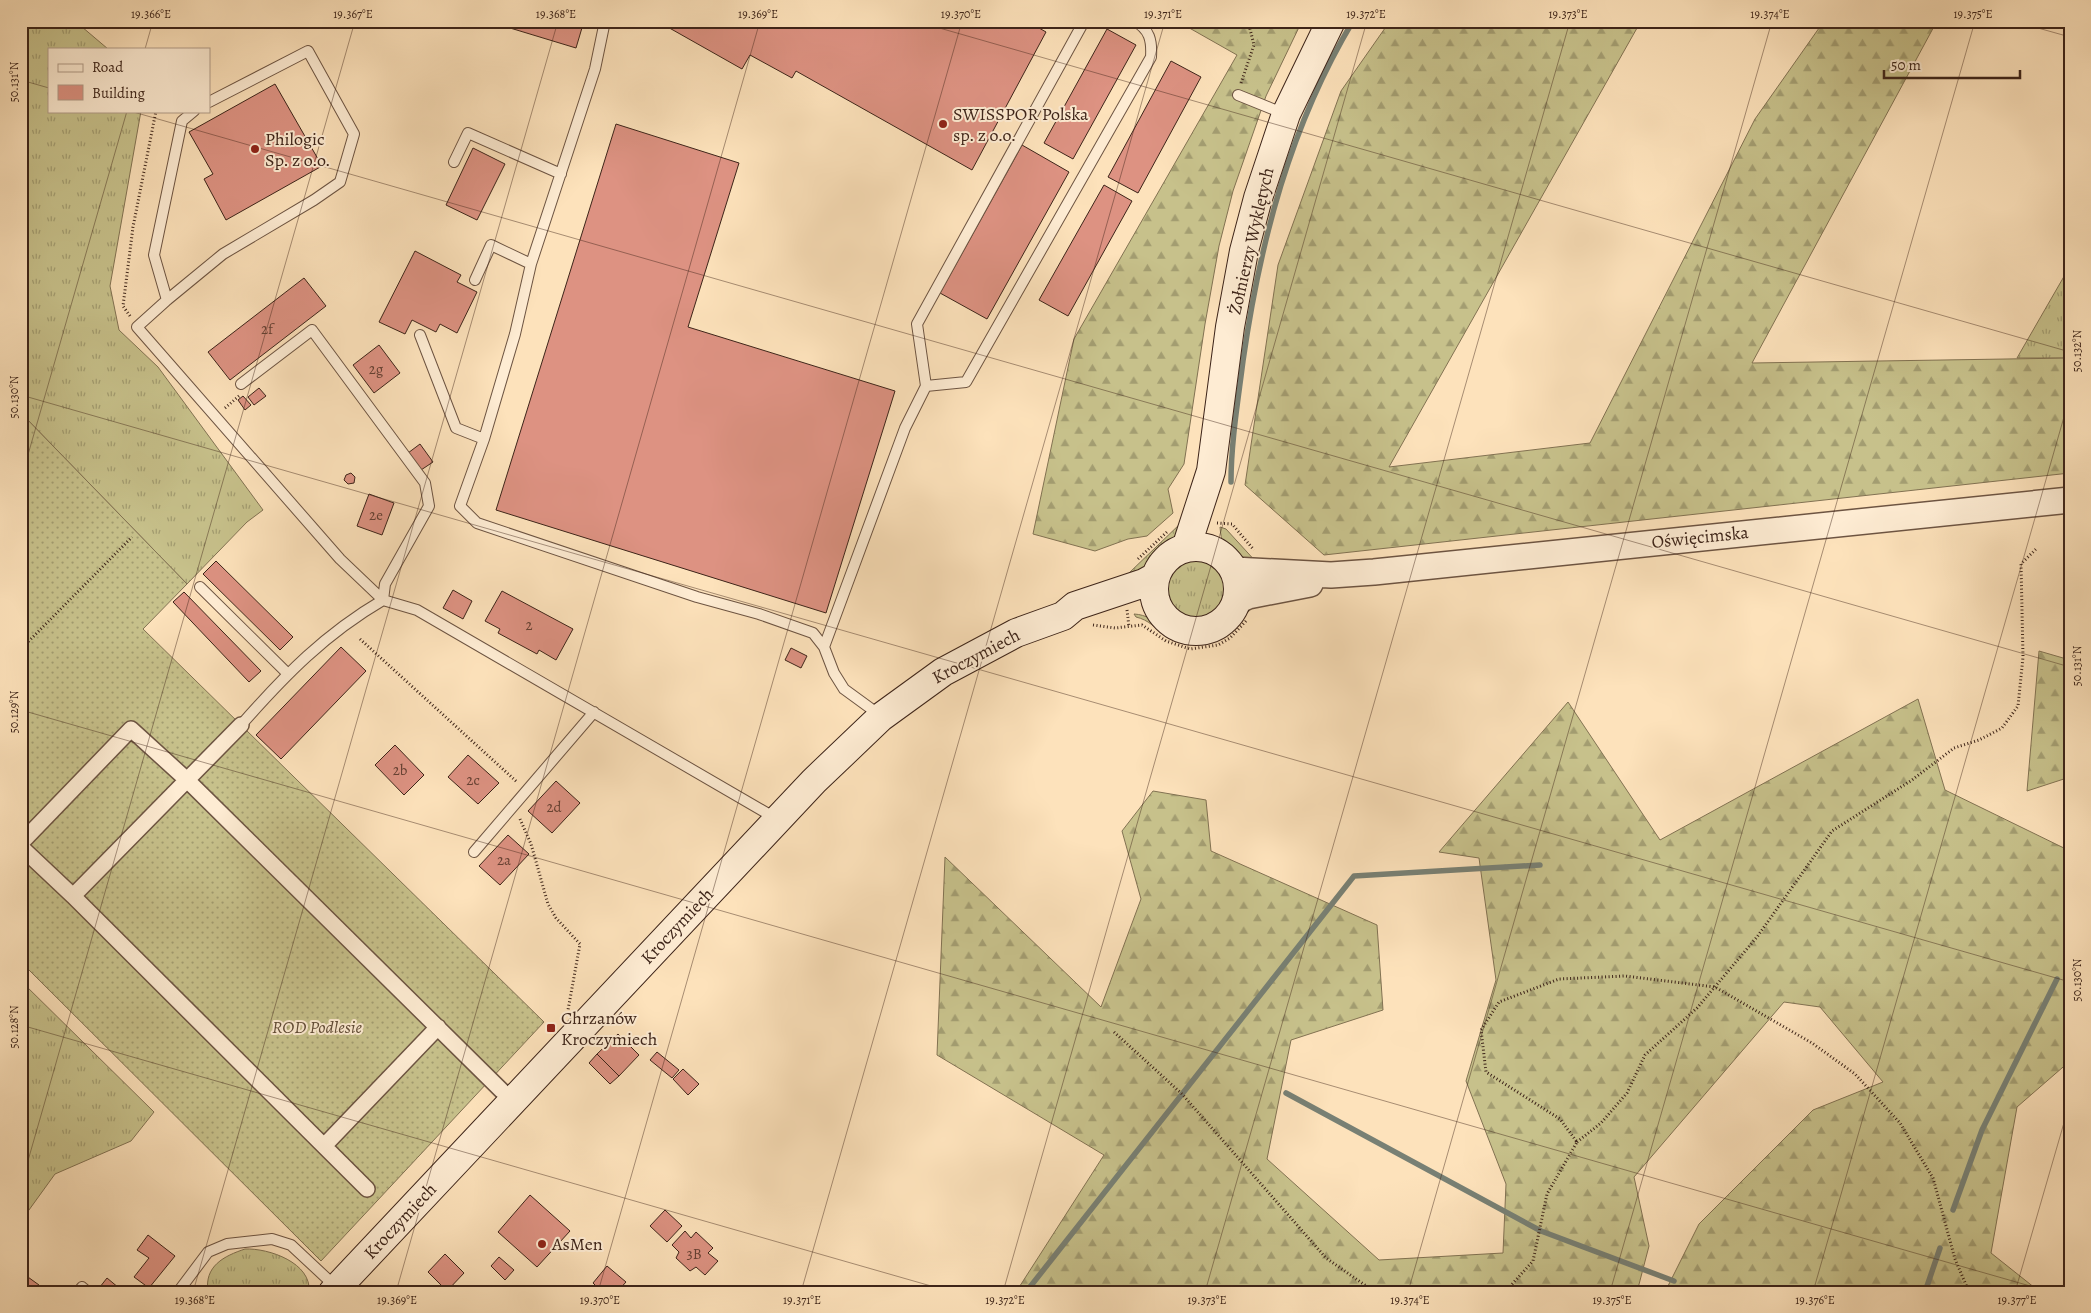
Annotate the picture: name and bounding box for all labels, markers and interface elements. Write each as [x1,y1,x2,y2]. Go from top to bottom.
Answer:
text: 19.366°E [131,6,171,22]
text: 19.367°E [333,6,373,22]
text: 19.368°E [536,6,576,22]
text: 19.369°E [738,6,778,22]
text: 19.370°E [941,6,981,22]
text: 19.371°E [1144,6,1182,22]
text: 19.372°E [1346,6,1386,22]
text: 19.373°E [1549,6,1587,22]
text: 19.374°E [1750,6,1790,22]
text: 19.375°E [1953,6,1993,22]
legend [48,48,210,112]
scale bar [1884,48,2020,80]
text: 50 m [1891,55,1921,75]
text: Road [92,57,124,77]
text: 50.131°N [6,61,22,102]
text: Building [92,83,145,103]
place label: SWISSPOR Polska sp. z o.o. [953,102,1089,147]
marker: SWISSPOR Polska sp. z o.o. [937,118,949,130]
place label: Philogic Sp. z o.o. [265,127,331,172]
marker: Philogic Sp. z o.o. [249,143,261,155]
street label: Żołnierzy Wyklętych [1222,165,1280,317]
house number: 2f [261,319,275,339]
text: 50.132°N [2069,329,2085,372]
house number: 2g [369,359,384,379]
text: 50.130°N [6,375,22,418]
house number: 2e [369,505,383,525]
street label: Oświęcimska [1650,520,1750,554]
house number: 2 [525,615,533,635]
street label: Kroczymiech [928,623,1024,689]
text: 50.131°N [2069,645,2085,686]
text: 50.129°N [6,690,22,733]
house number: 2b [393,760,408,780]
house number: 2c [466,770,480,790]
house number: 2d [546,797,563,817]
house number: 2a [497,850,511,870]
street label: Kroczymiech [635,882,719,969]
text: 50.130°N [2069,958,2085,1001]
text: 50.128°N [6,1005,22,1049]
place label: Chrzanów Kroczymiech [561,1006,658,1051]
park label: ROD Podlesie [272,1015,363,1039]
marker: Chrzanów Kroczymiech [545,1022,557,1034]
street label: Kroczymiech [358,1177,442,1264]
place label: AsMen [551,1232,603,1256]
marker: AsMen [536,1238,548,1250]
house number: 3B [686,1244,702,1264]
text: 19.368°E [175,1292,215,1308]
text: 19.369°E [377,1292,417,1308]
text: 19.370°E [580,1292,620,1308]
text: 19.371°E [783,1292,821,1308]
text: 19.372°E [985,1292,1025,1308]
text: 19.373°E [1188,1292,1226,1308]
text: 19.374°E [1390,1292,1430,1308]
text: 19.375°E [1592,1292,1632,1308]
text: 19.376°E [1795,1292,1835,1308]
text: 19.377°E [1997,1292,2037,1308]

